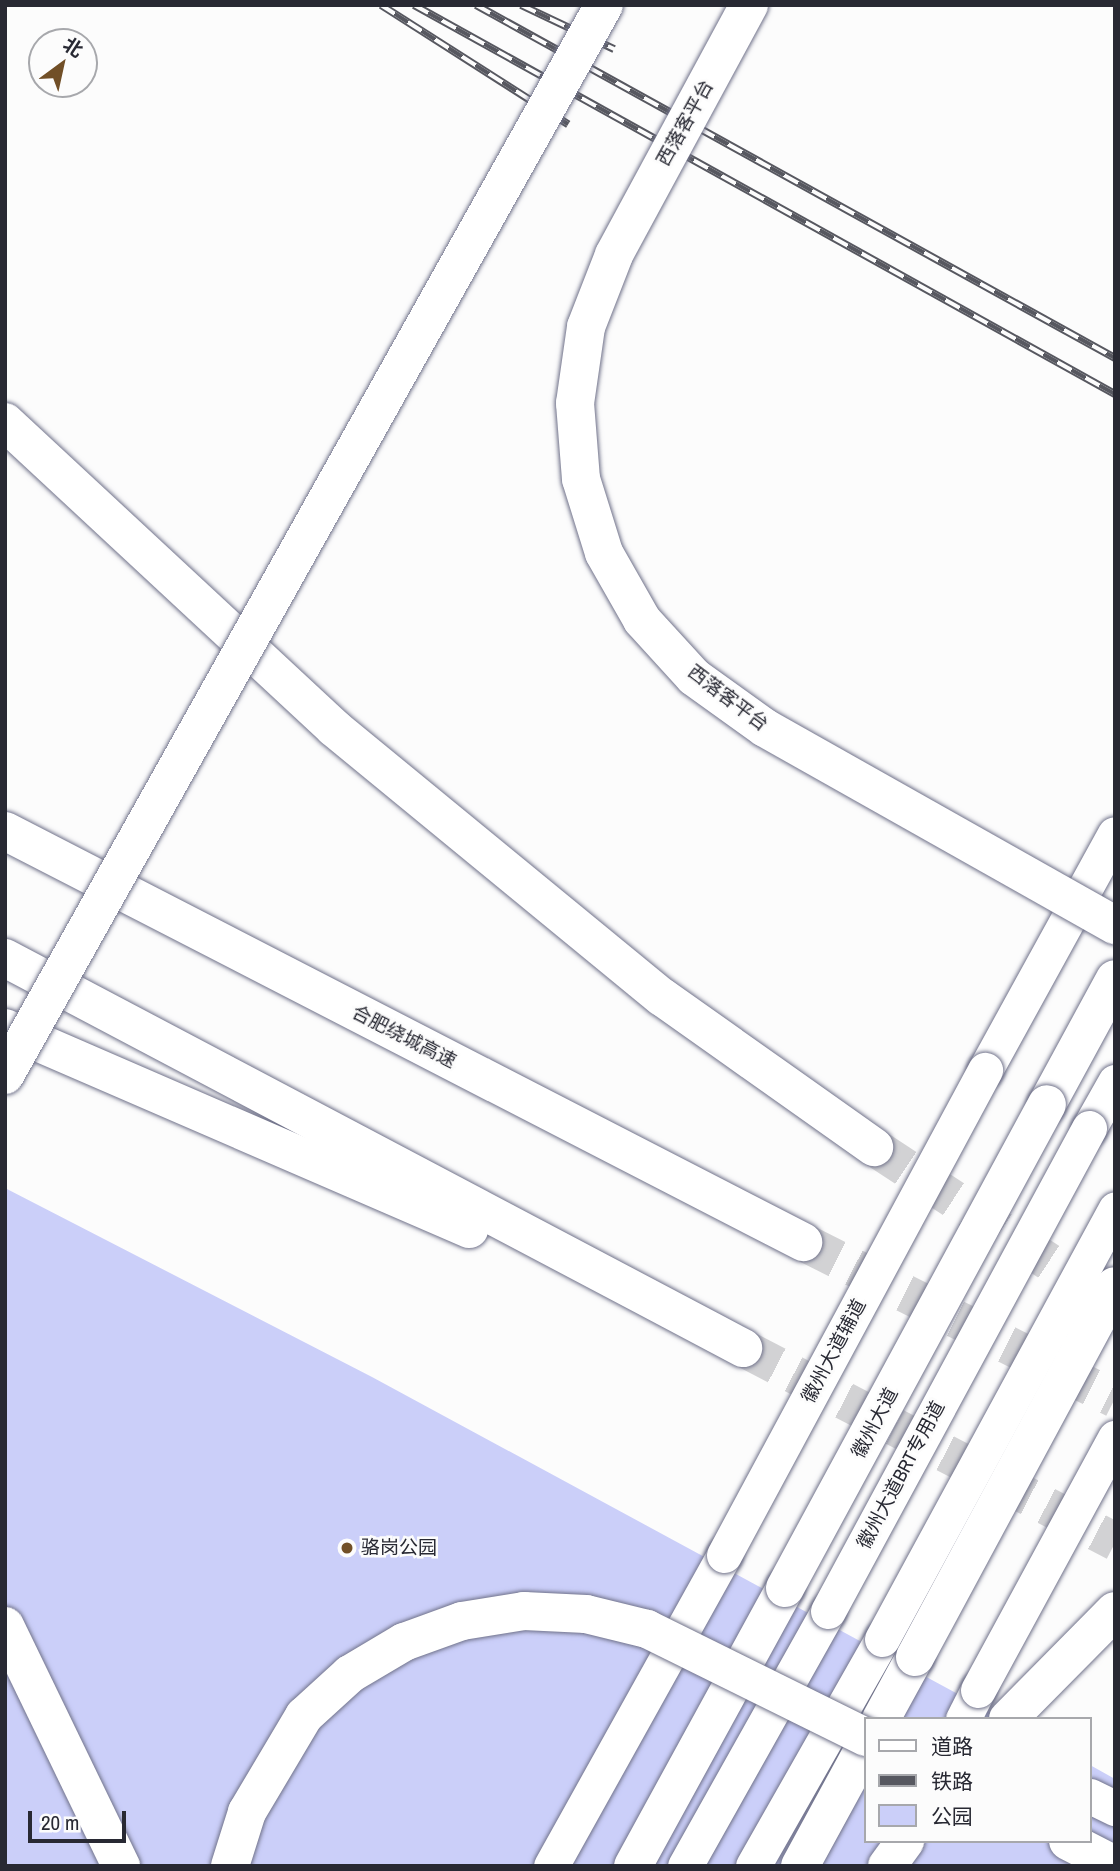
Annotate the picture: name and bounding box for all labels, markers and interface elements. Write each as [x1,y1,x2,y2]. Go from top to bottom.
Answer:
north arrow [28,28,98,98]
text: 北 [58,31,88,63]
street label: 西落客平台 [652,76,718,170]
street label: 西落客平台 [683,660,773,736]
street label: 合肥绕城高速 [348,1001,460,1073]
street label: 徽州大道辅道 [797,1295,871,1407]
street label: 徽州大道 [847,1384,903,1462]
street label: 徽州大道BRT专用道 [852,1397,950,1553]
place label: 骆岗公园 [361,1537,437,1559]
marker: 骆岗公园 [339,1540,355,1556]
legend [864,1717,1092,1843]
text: 道路 [931,1732,973,1761]
text: 铁路 [931,1767,973,1796]
scale bar [32,1798,130,1842]
text: 公园 [931,1802,973,1831]
text: 20 m [41,1808,79,1837]

